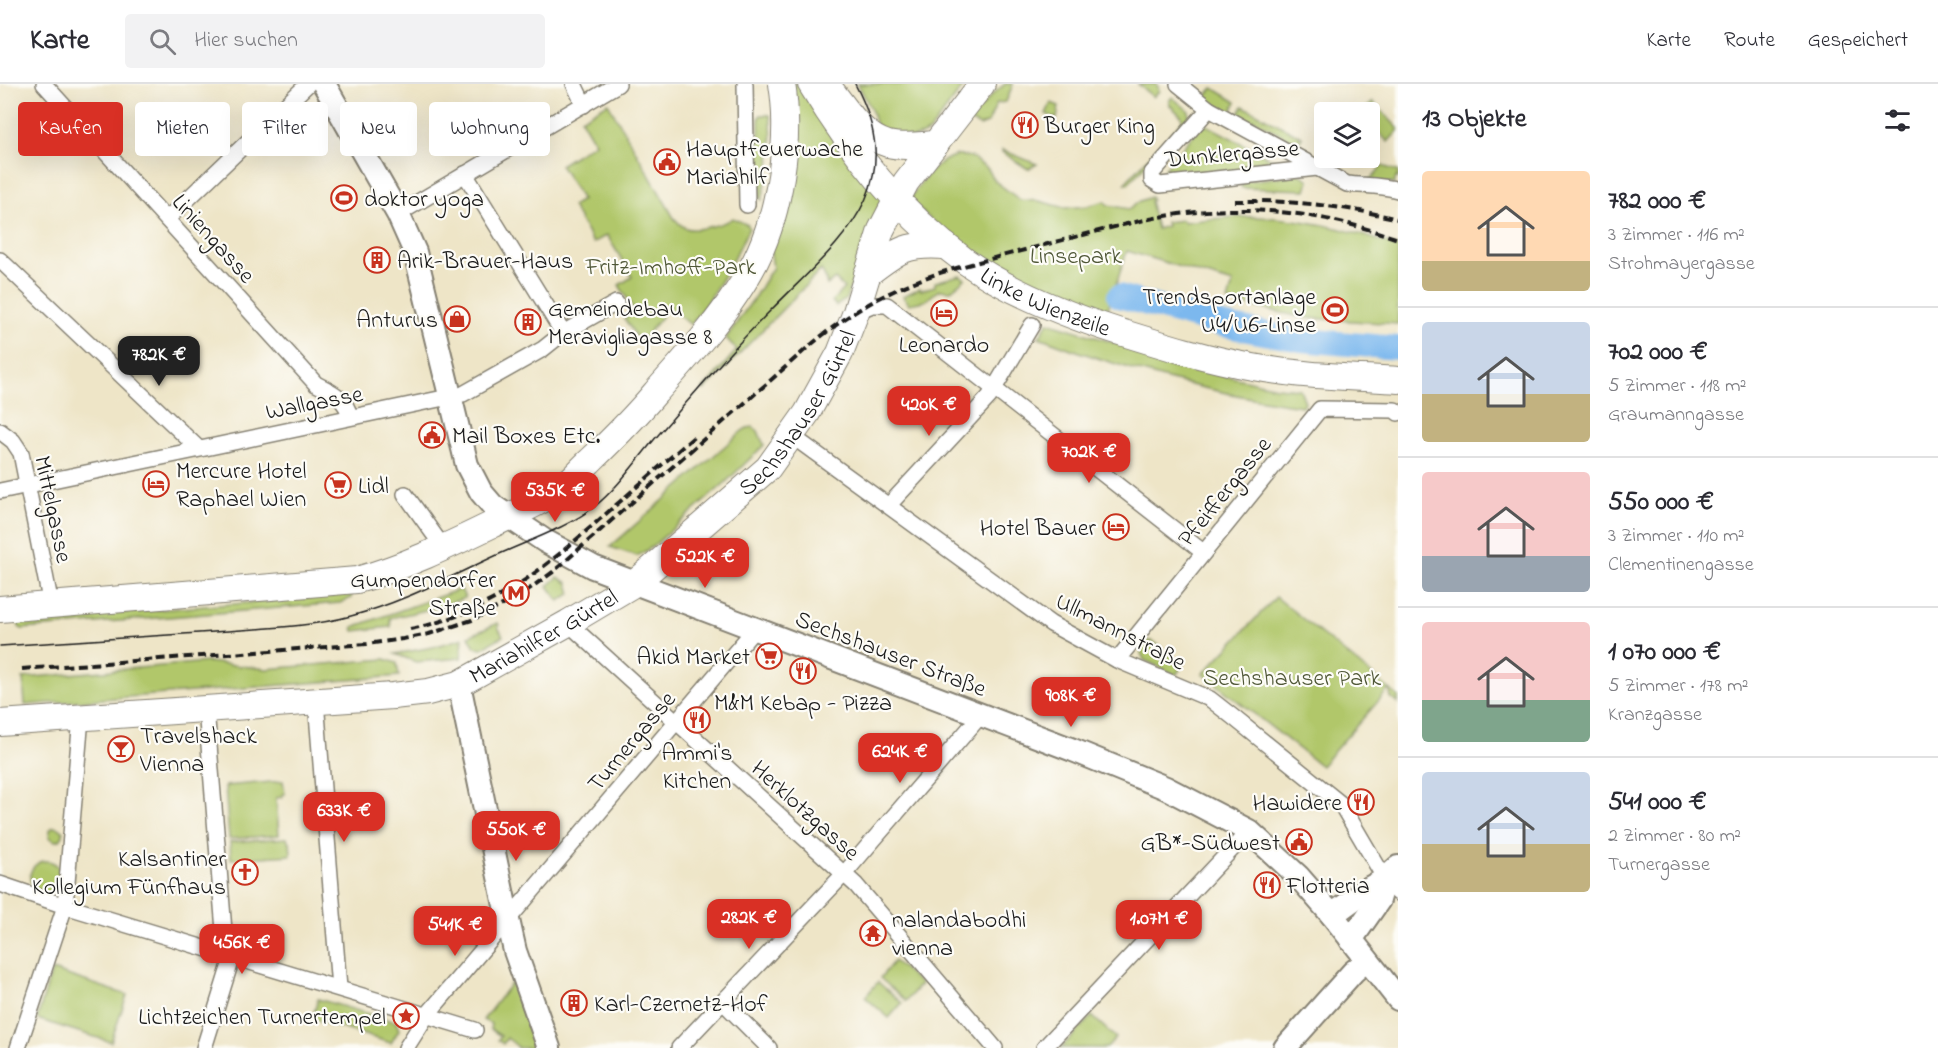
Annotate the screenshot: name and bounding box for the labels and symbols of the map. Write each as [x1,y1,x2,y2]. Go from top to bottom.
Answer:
restaurant icon: Burger King [1010,110,1040,140]
place label: Burger King [1043,110,1155,145]
street label: Dunklergasse [1163,132,1301,179]
place label: Hauptfeuerwache Mariahilf [686,133,863,196]
public building icon: Hauptfeuerwache Mariahilf [652,147,682,177]
sports icon: doktor yoga [329,183,359,213]
place label: doktor yoga [364,183,484,219]
street label: Liniengasse [162,187,262,293]
park label: Linsepark [1030,240,1122,275]
building icon: Arik-Brauer-Haus [362,245,392,275]
place label: Arik-Brauer-Haus [397,245,573,280]
park label: Fritz-Imhoff-Park [585,251,757,286]
street label: Linke Wienzeile [973,260,1115,348]
place label: Trendsportanlage U4/U6-Linse [1142,281,1316,344]
place label: Gemeindebau Meravigliagasse 8 [548,293,712,356]
sports icon: Trendsportanlage U4/U6-Linse [1320,295,1350,325]
hotel icon: Leonardo [929,298,959,328]
place label: Anturus [356,304,438,339]
shop icon: Anturus [442,304,472,334]
building icon: Gemeindebau Meravigliagasse 8 [513,307,543,337]
street label: Sechshauser Gürtel [732,326,867,506]
place label: Leonardo [899,329,989,364]
pin: 782K € [110,336,208,387]
street label: Wallgasse [263,378,366,431]
pin: 420K € [880,386,978,437]
public building icon: Mail Boxes Etc. [417,420,447,450]
place label: Mail Boxes Etc. [452,420,600,455]
street label: Pfeiffergasse [1170,430,1282,555]
pin: 702K € [1040,433,1138,484]
street label: Mittelgasse [23,453,80,567]
place label: Mercure Hotel Raphael Wien [176,455,307,518]
hotel icon: Mercure Hotel Raphael Wien [141,469,171,499]
supermarket icon: Lidl [323,470,353,500]
place label: Lidl [358,470,389,505]
pin: 535K € [506,472,604,523]
place label: Hotel Bauer [980,512,1097,547]
hotel icon: Hotel Bauer [1101,512,1131,542]
pin: 522K € [656,538,754,589]
place label: Gumpendorfer Straße [350,564,497,627]
metro station icon: Gumpendorfer Straße [501,578,531,608]
street label: Mariahilfer Gürtel [464,582,626,695]
street label: Ullmannstraße [1048,585,1191,681]
street label: Sechshauser Straße [790,603,991,708]
place label: Akid Market [637,641,750,676]
supermarket icon: Akid Market [754,641,784,671]
restaurant icon: M&M Kebap - Pizza [788,656,818,686]
park label: Sechshauser Park [1203,662,1382,697]
pin: 908K € [1022,677,1120,728]
street label: Turnergasse [580,684,686,801]
place label: M&M Kebap - Pizza [714,687,892,722]
restaurant icon: Ammi's Kitchen [682,705,712,735]
place label: Travelshack Vienna [139,720,257,783]
pin: 624K € [851,733,949,784]
bar icon: Travelshack Vienna [106,734,136,764]
place label: Ammi's Kitchen [661,737,733,800]
street label: Herklotzgasse [742,753,867,871]
place label: Hawidere [1253,787,1342,822]
restaurant icon: Hawidere [1346,787,1376,817]
pin: 633K € [295,792,393,843]
pin: 550K € [467,811,565,862]
place label: GB*-Südwest [1141,827,1280,862]
public building icon: GB*-Südwest [1284,827,1314,857]
place label: Kalsantiner Kollegium Fünfhaus [32,843,227,906]
church icon: Kalsantiner Kollegium Fünfhaus [230,857,260,887]
restaurant icon: Flotteria [1252,870,1282,900]
place label: Flotteria [1285,870,1370,905]
pin: 282K € [700,899,798,950]
pin: 1.07M € [1104,900,1214,951]
place label: nalandabodhi vienna [892,904,1026,967]
pin: 541K € [406,906,504,957]
temple icon: nalandabodhi vienna [858,918,888,948]
pin: 456K € [193,924,291,975]
building icon: Karl-Czernetz-Hof [559,988,589,1018]
place label: Karl-Czernetz-Hof [594,988,769,1023]
place label: Lichtzeichen Turnertempel [138,1001,386,1036]
place icon: Lichtzeichen Turnertempel [391,1001,421,1031]

